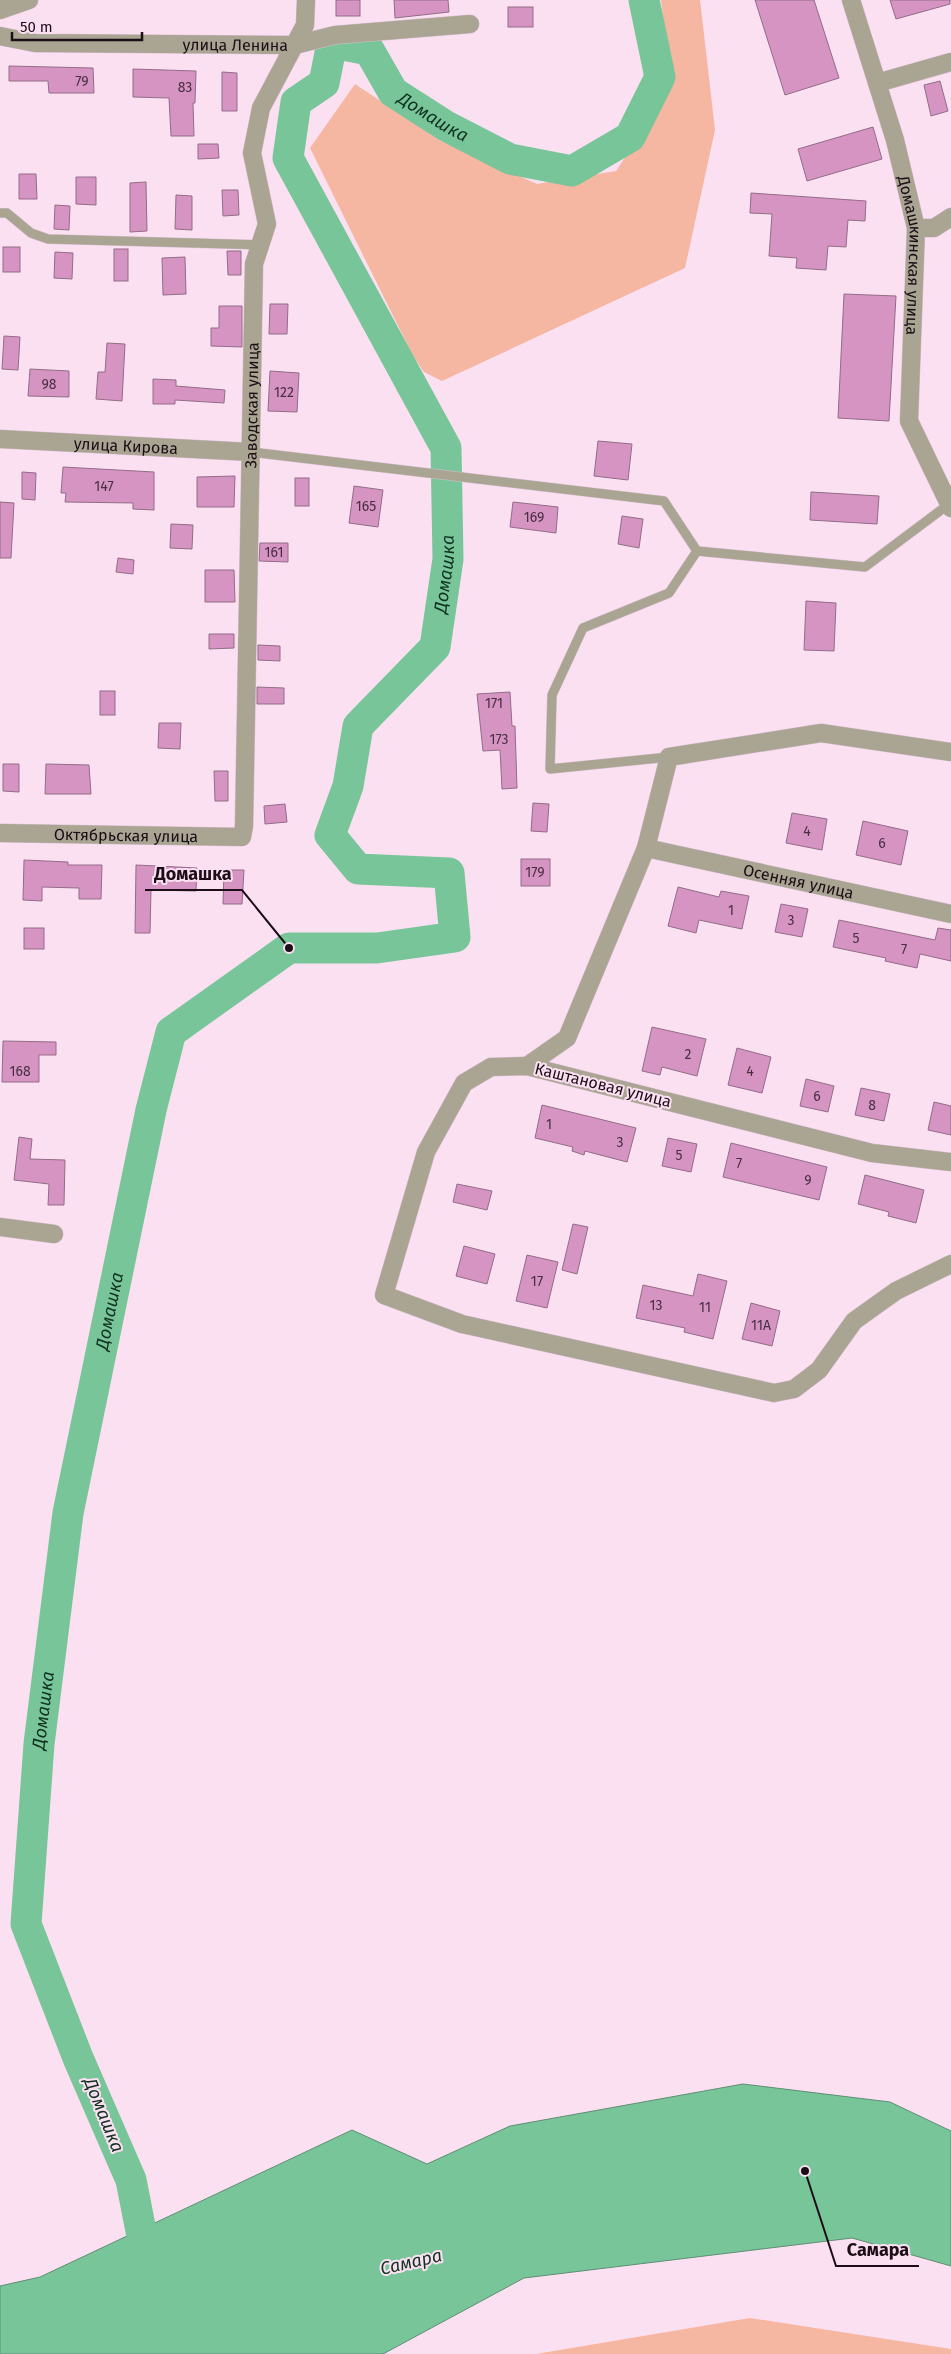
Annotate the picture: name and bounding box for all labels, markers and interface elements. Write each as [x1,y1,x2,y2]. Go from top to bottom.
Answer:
scale bar [12,10,142,42]
text: 50 m [20,18,53,36]
street label: улица Ленина [182,35,288,54]
house number: 79 [75,73,89,90]
house number: 83 [178,79,192,96]
water label: Домашка [392,86,472,147]
street label: Домашкинская улица [894,173,926,336]
street label: Заводская улица [241,342,262,469]
house number: 98 [41,376,57,393]
house number: 122 [274,384,294,401]
street label: улица Кирова [73,433,178,458]
house number: 147 [94,478,114,495]
house number: 165 [356,498,376,515]
house number: 169 [524,509,544,526]
water label: Домашка [429,535,460,616]
house number: 161 [265,544,283,561]
house number: 171 [485,695,503,712]
house number: 173 [489,731,509,748]
house number: 4 [803,823,811,840]
street label: Октябрьская улица [54,824,198,846]
house number: 6 [878,835,886,852]
callout: Домашка [145,857,242,890]
street label: Осенняя улица [741,860,856,902]
text: Домашка [153,863,232,885]
house number: 179 [525,864,545,881]
house number: 1 [728,902,734,919]
house number: 3 [788,912,795,929]
house number: 5 [852,930,860,947]
house number: 7 [901,941,907,958]
house number: 2 [685,1046,692,1063]
street label: Каштановая улица [533,1059,673,1111]
house number: 168 [9,1063,31,1080]
house number: 4 [746,1063,754,1080]
house number: 6 [813,1088,821,1105]
house number: 8 [868,1097,876,1114]
house number: 1 [546,1116,552,1133]
house number: 3 [617,1134,624,1151]
house number: 5 [675,1147,683,1164]
house number: 7 [736,1155,742,1172]
house number: 9 [804,1172,812,1189]
water label: Домашка [91,1270,128,1354]
house number: 17 [531,1273,543,1290]
house number: 13 [649,1297,663,1314]
house number: 11 [699,1299,711,1316]
house number: 11А [751,1317,771,1334]
water label: Домашка [27,1670,59,1753]
water label: Домашка [78,2073,129,2155]
callout: Самара [836,2233,919,2266]
text: Самара [847,2239,909,2261]
water label: Самара [378,2244,444,2280]

